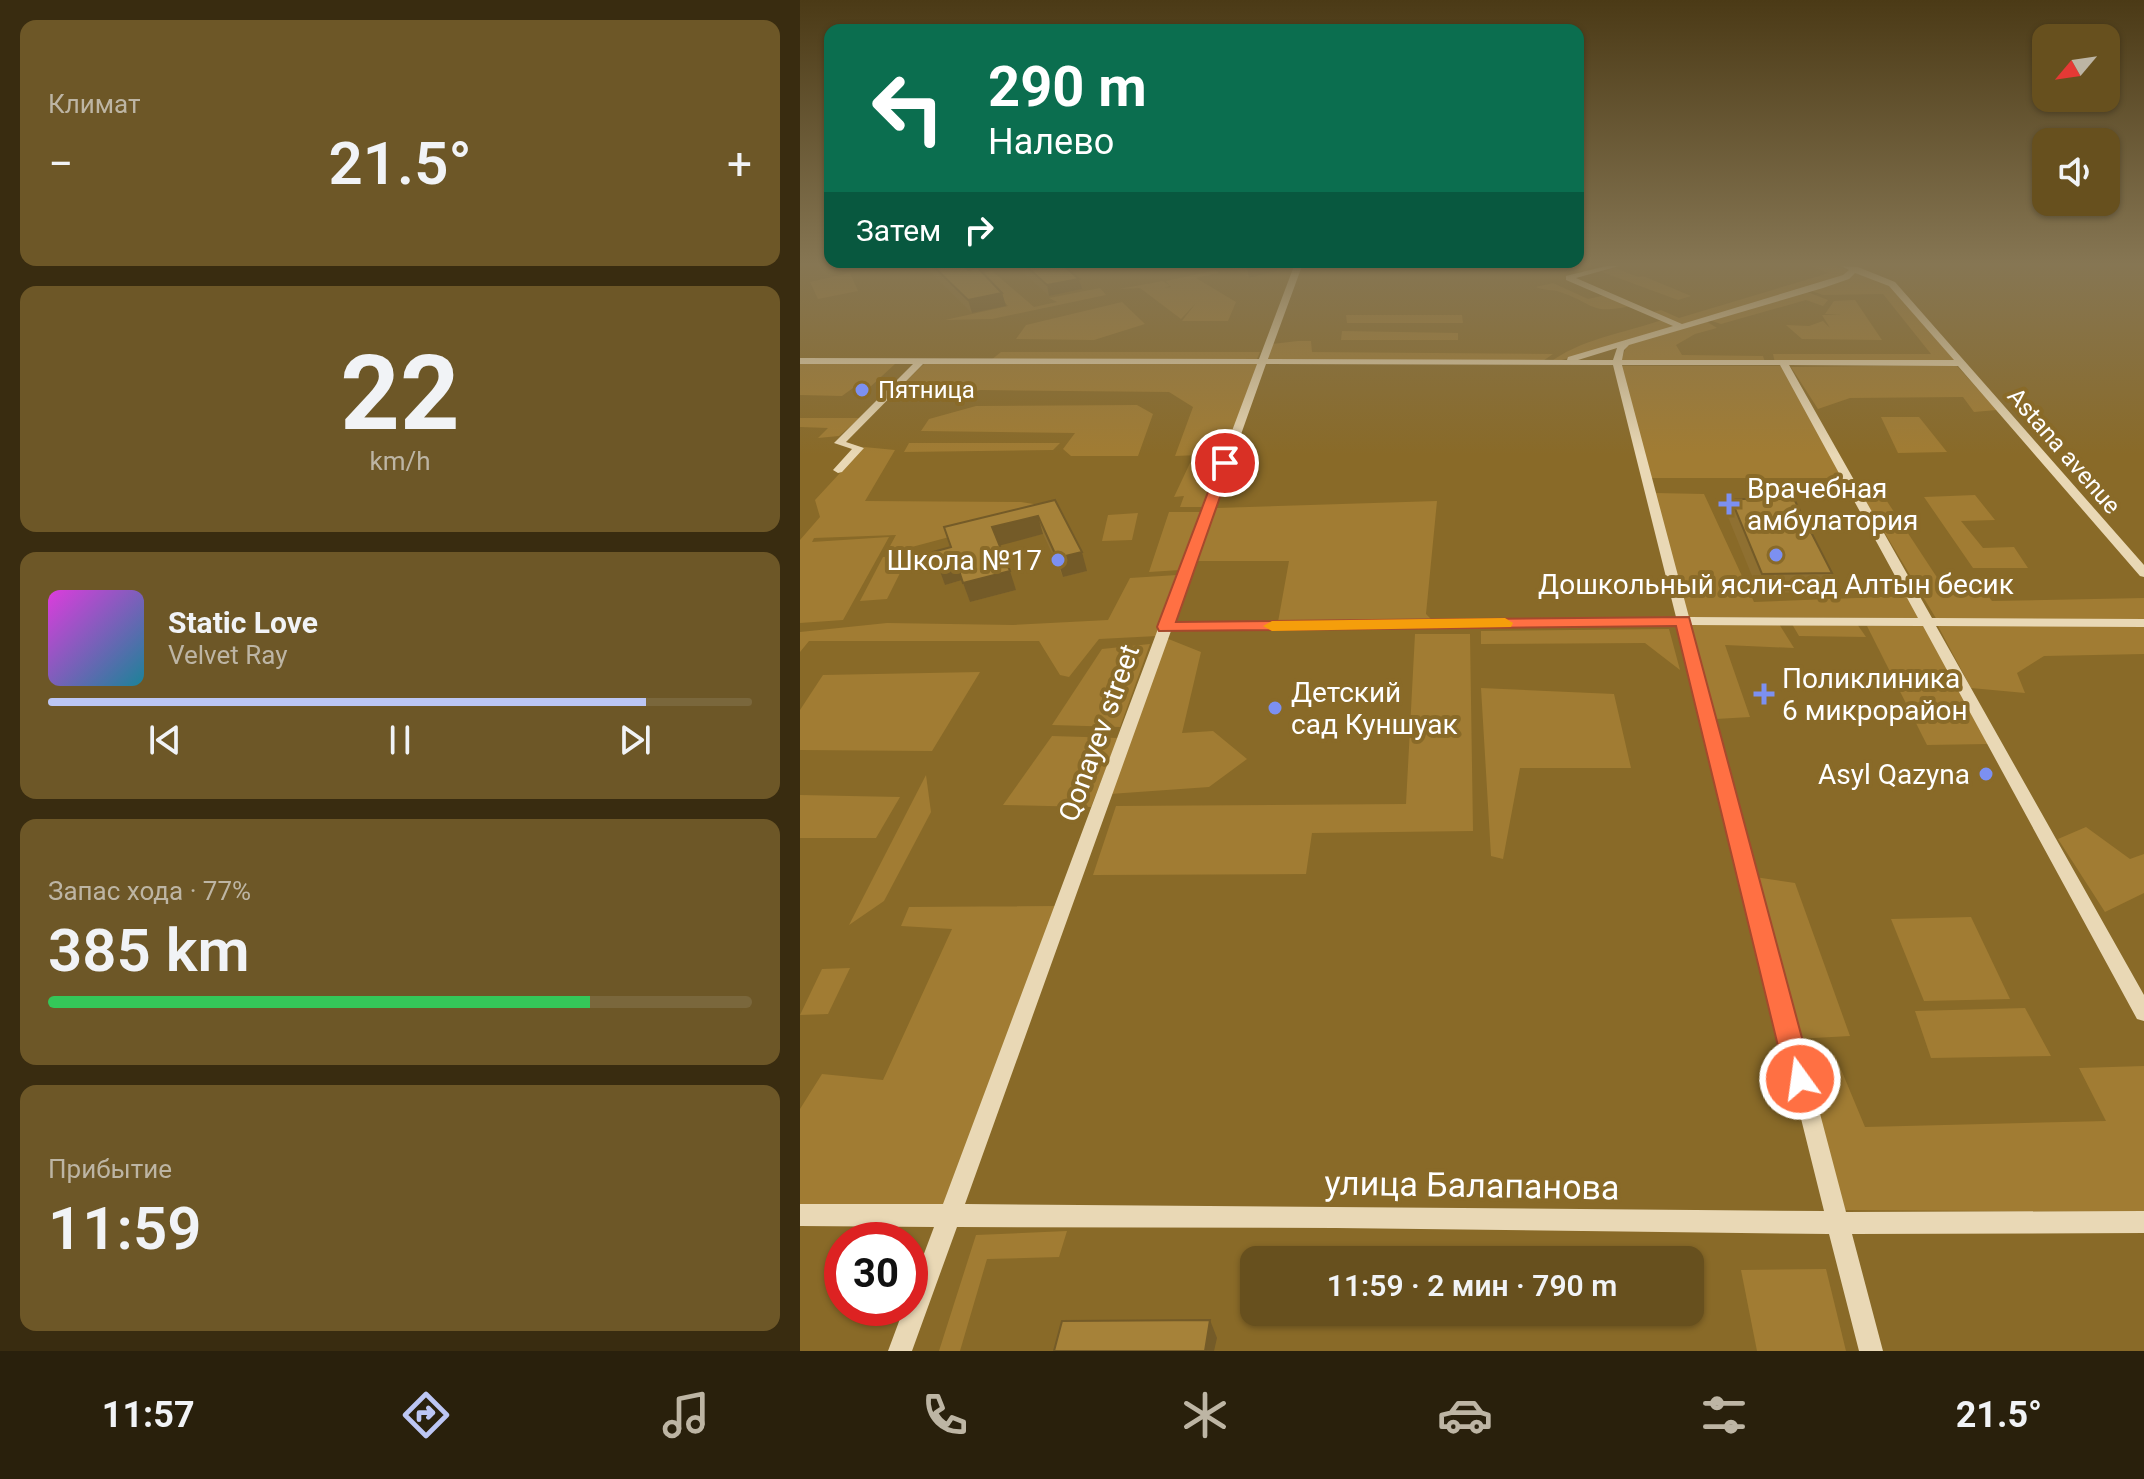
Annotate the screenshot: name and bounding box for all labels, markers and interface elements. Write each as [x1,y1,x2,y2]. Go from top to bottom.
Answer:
north arrow [2032,24,2120,112]
map controls [2032,24,2120,216]
text: 290 m [988,54,1147,120]
icon: left [856,56,960,160]
text: Климат [48,89,140,119]
text: Налево [988,121,1114,163]
text: 21.5° [329,128,472,199]
button: sound [2032,128,2120,216]
text: − [48,138,73,190]
text: + [727,138,752,190]
icon: right [957,208,1001,252]
text: Затем [856,213,941,248]
text: 22 [340,333,460,454]
place label: Пятница [878,376,975,404]
marker: Пятница [853,381,871,399]
street label: Astana avenue [2002,382,2126,520]
pin [1191,429,1259,497]
icon: arrive [1203,441,1247,485]
text: km/h [369,446,431,476]
place label: Врачебная амбулатория [1747,472,1919,537]
marker: Врачебная амбулатория [1718,493,1740,515]
place label: Школа №17 [886,544,1042,577]
marker: Дошкольный ясли-сад Алтын бесик [1767,546,1785,564]
marker: Школа №17 [1049,551,1067,569]
place label: Дошкольный ясли-сад Алтын бесик [1538,568,2014,601]
text: Static Love [168,605,318,640]
text: Velvet Ray [168,640,288,670]
street label: Qonayev street [1052,640,1146,826]
place label: Поликлиника 6 микрорайон [1782,662,1968,727]
place label: Детский сад Куншуак [1291,676,1458,741]
marker: Поликлиника 6 микрорайон [1753,683,1775,705]
marker: Детский сад Куншуак [1266,699,1284,717]
icon: previous [143,718,187,762]
icon: pause [378,718,422,762]
icon: next [613,718,657,762]
place label: Asyl Qazyna [1818,758,1970,791]
marker: Asyl Qazyna [1977,765,1995,783]
text: Запас хода · 77% [48,876,251,906]
text: 385 km [48,915,250,986]
position arrow [1758,1037,1842,1121]
text: Прибытие [48,1154,172,1184]
street label: улица Балапанова [1324,1162,1620,1208]
text: 11:59 [48,1193,201,1264]
speed limit sign: 30 [824,1222,928,1326]
text: 11:59 · 2 мин · 790 m [1327,1268,1617,1303]
icon: directions [398,1387,454,1443]
icon: music [658,1387,714,1443]
icon: phone [917,1387,973,1443]
icon: climate [1177,1387,1233,1443]
icon: car [1437,1387,1493,1443]
icon: filters [1696,1387,1752,1443]
text: 11:57 [102,1394,195,1436]
text: 21.5° [1956,1394,2042,1436]

